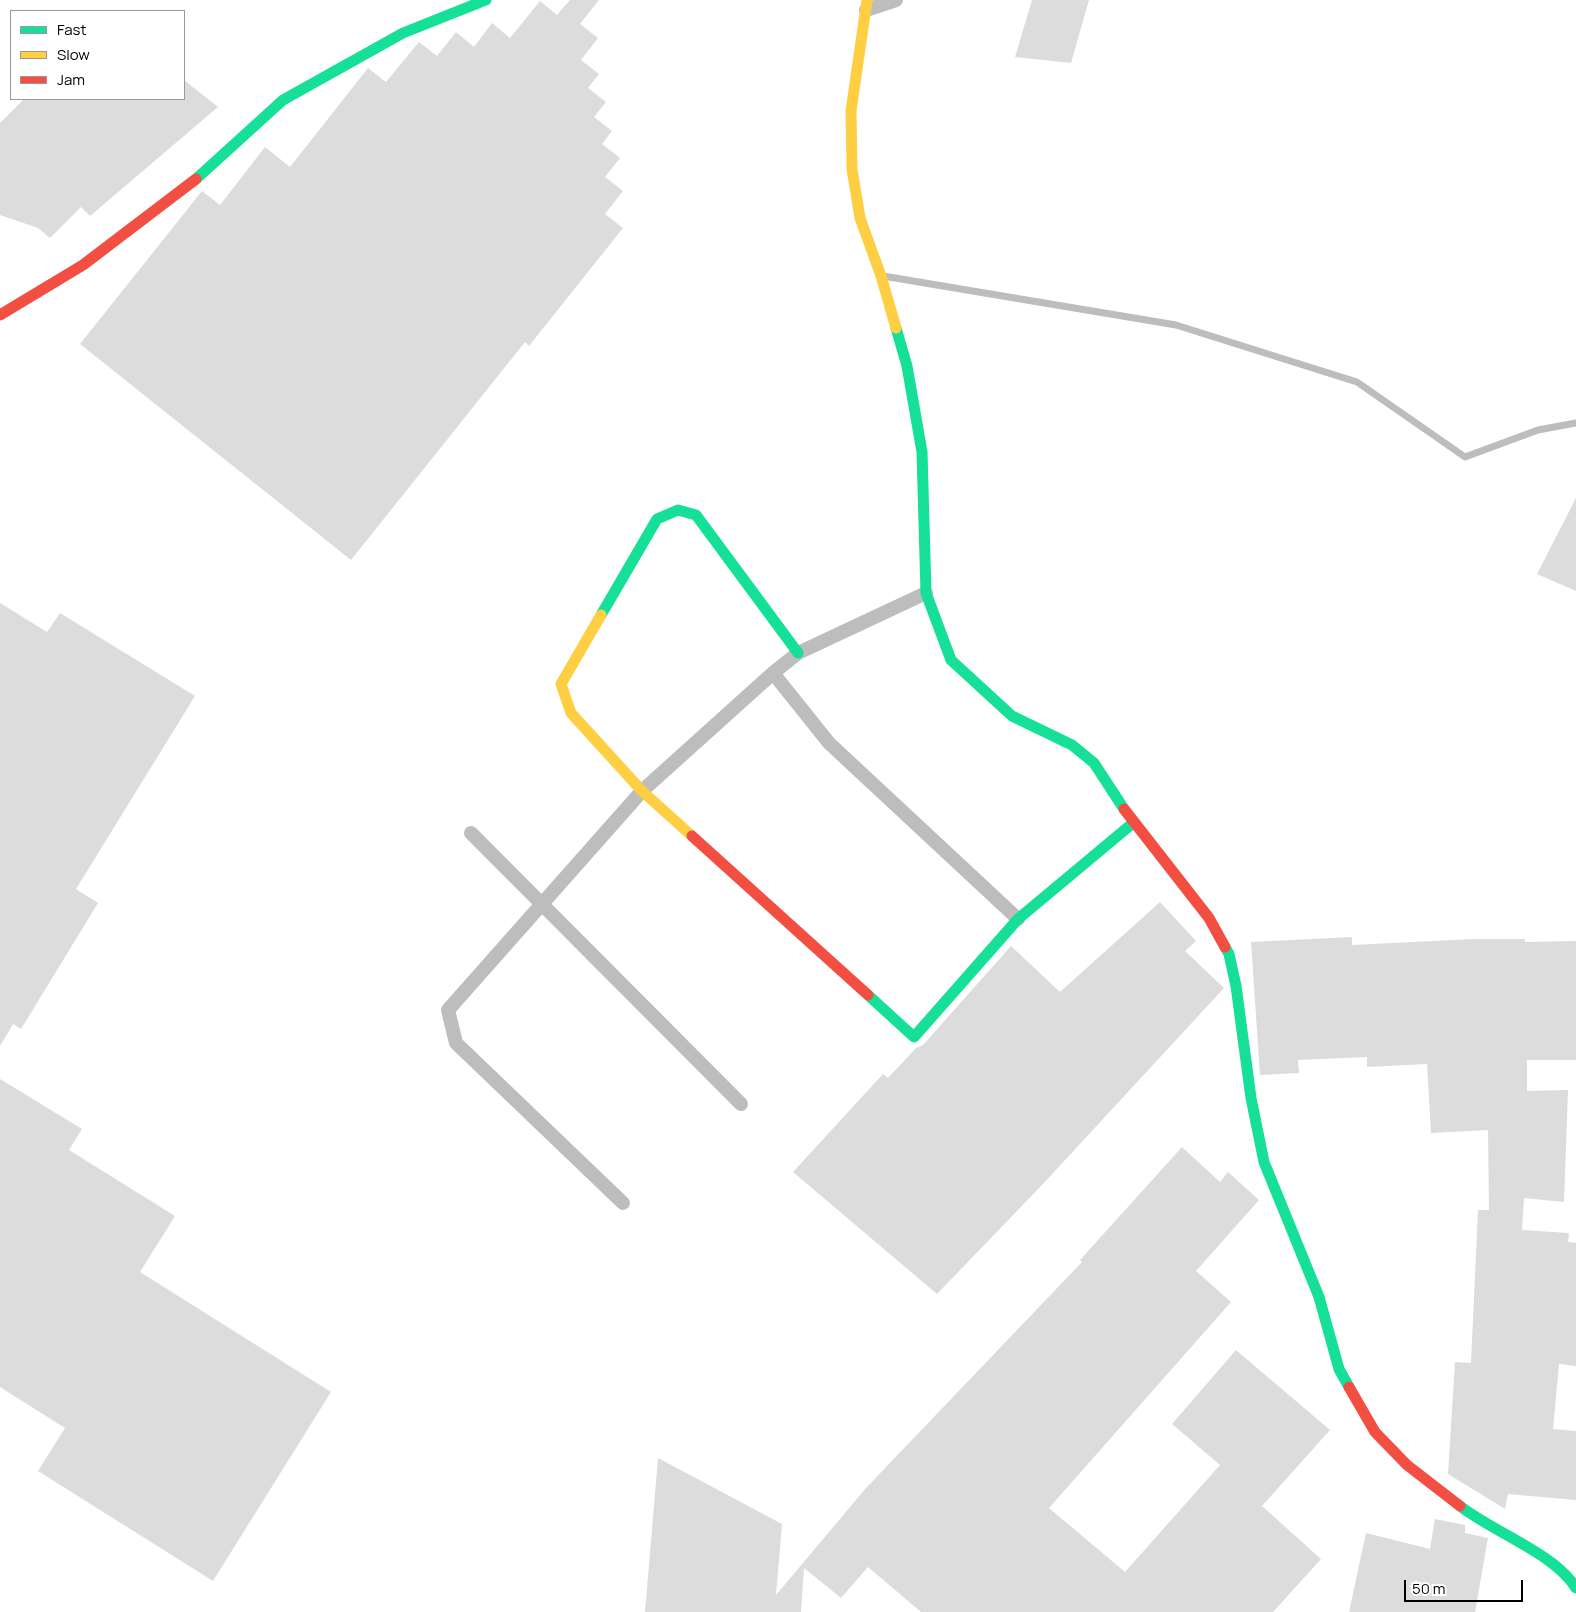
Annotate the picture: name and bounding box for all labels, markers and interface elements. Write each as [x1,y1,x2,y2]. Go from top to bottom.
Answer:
legend [10,10,185,100]
text: Fast [57,19,86,40]
text: Slow [57,44,90,65]
text: Jam [57,69,85,90]
scale bar [1406,1570,1525,1602]
text: 50 m [1412,1578,1446,1599]

